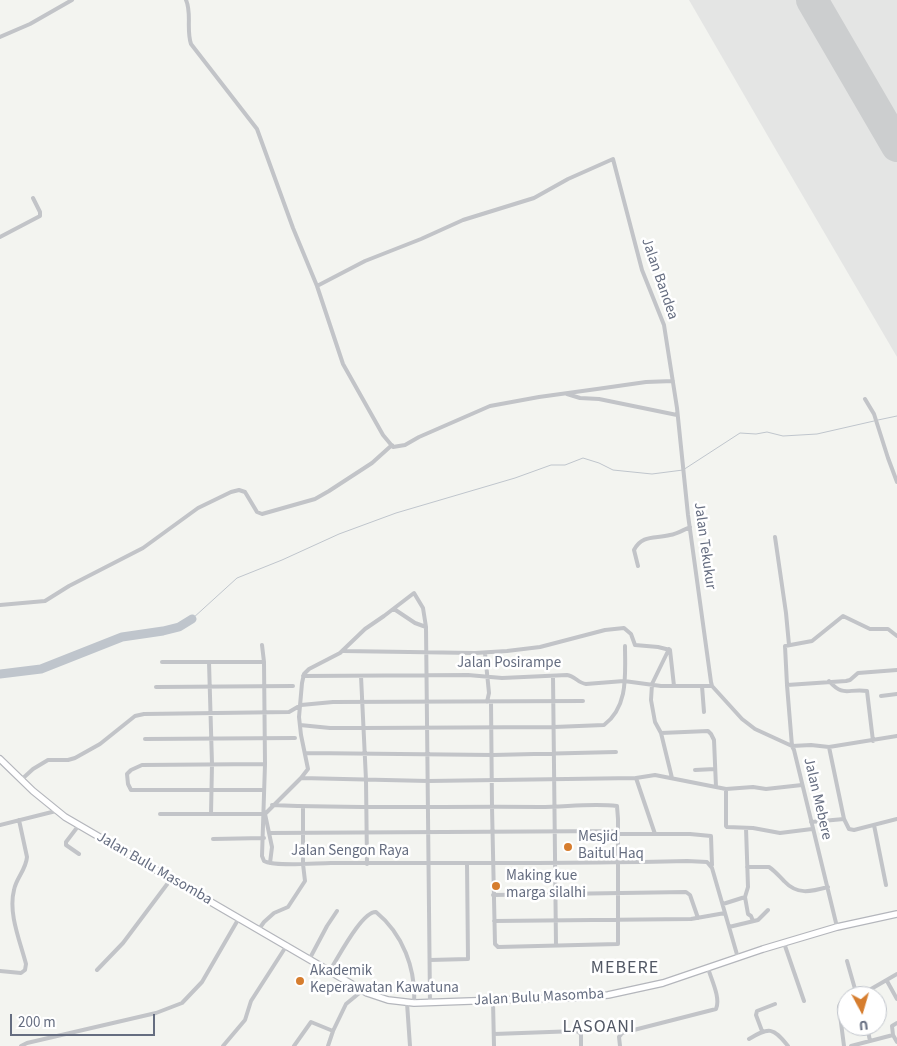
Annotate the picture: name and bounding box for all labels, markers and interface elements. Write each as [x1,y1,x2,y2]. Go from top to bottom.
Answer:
street label: Jalan Bandea [637,236,681,322]
street label: Jalan Tekukur [689,501,719,591]
street label: Jalan Posirampe [457,655,561,673]
street label: Jalan Mebere [799,756,835,842]
street label: Jalan Bulu Masomba [93,829,215,909]
place label: Mesjid Baitul Haq [578,829,644,864]
marker: Mesjid Baitul Haq [562,841,574,853]
street label: Jalan Sengon Raya [291,843,409,861]
place label: Making kue marga silalhi [506,868,586,903]
marker: Making kue marga silalhi [490,880,502,892]
district label: MEBERE [590,958,660,980]
place label: Akademik Keperawatan Kawatuna [310,963,459,998]
marker: Akademik Keperawatan Kawatuna [294,975,306,987]
street label: Jalan Bulu Masomba [473,986,605,1010]
north arrow [837,986,887,1036]
scale bar [12,1004,158,1036]
text: 200 m [18,1012,56,1033]
text: U [858,1014,869,1035]
district label: LASOANI [562,1017,636,1039]

